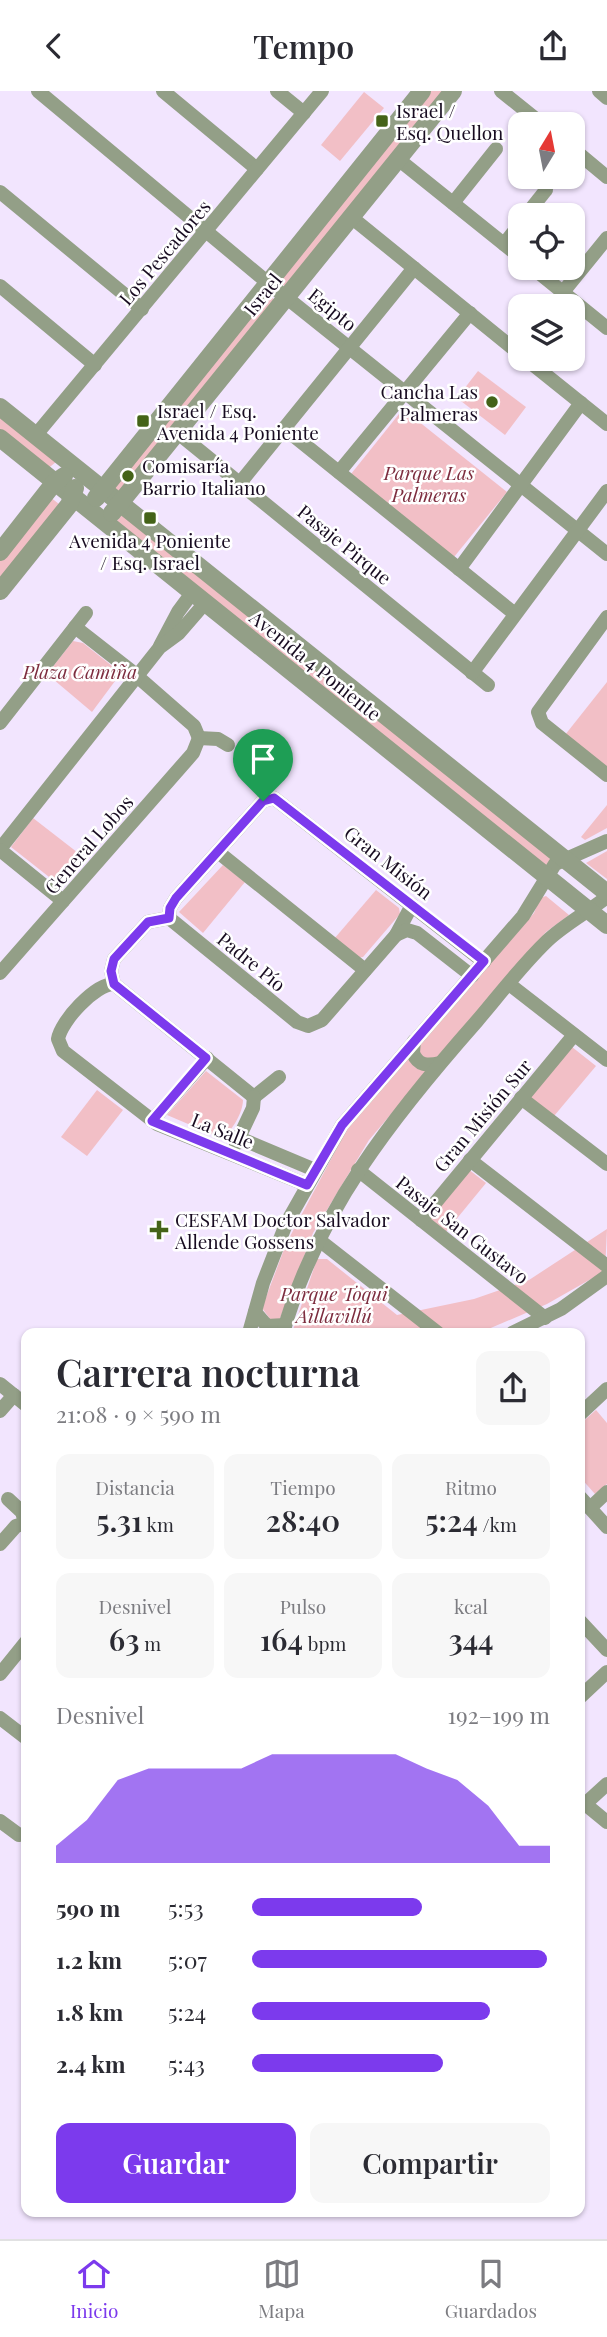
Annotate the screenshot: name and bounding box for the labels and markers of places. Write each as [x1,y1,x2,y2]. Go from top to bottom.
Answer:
place label: Israel / Esq. Quellon [396,97,504,145]
marker: Israel / Esq. Quellon [374,113,390,129]
place label: Cancha Las Palmeras [381,378,478,426]
marker: Cancha Las Palmeras [484,394,500,410]
place label: Israel / Esq. Avenida 4 Poniente [156,397,319,445]
marker: Israel / Esq. Avenida 4 Poniente [135,413,151,429]
place label: Comisaría Barrio Italiano [142,452,266,500]
marker: Comisaría Barrio Italiano [120,468,136,484]
marker: Avenida 4 Poniente / Esq. Israel [142,510,158,526]
place label: Avenida 4 Poniente / Esq. Israel [68,527,231,575]
pin [233,729,293,801]
place label: CESFAM Doctor Salvador Allende Gossens [174,1206,390,1254]
marker: CESFAM Doctor Salvador Allende Gossens [149,1220,169,1240]

